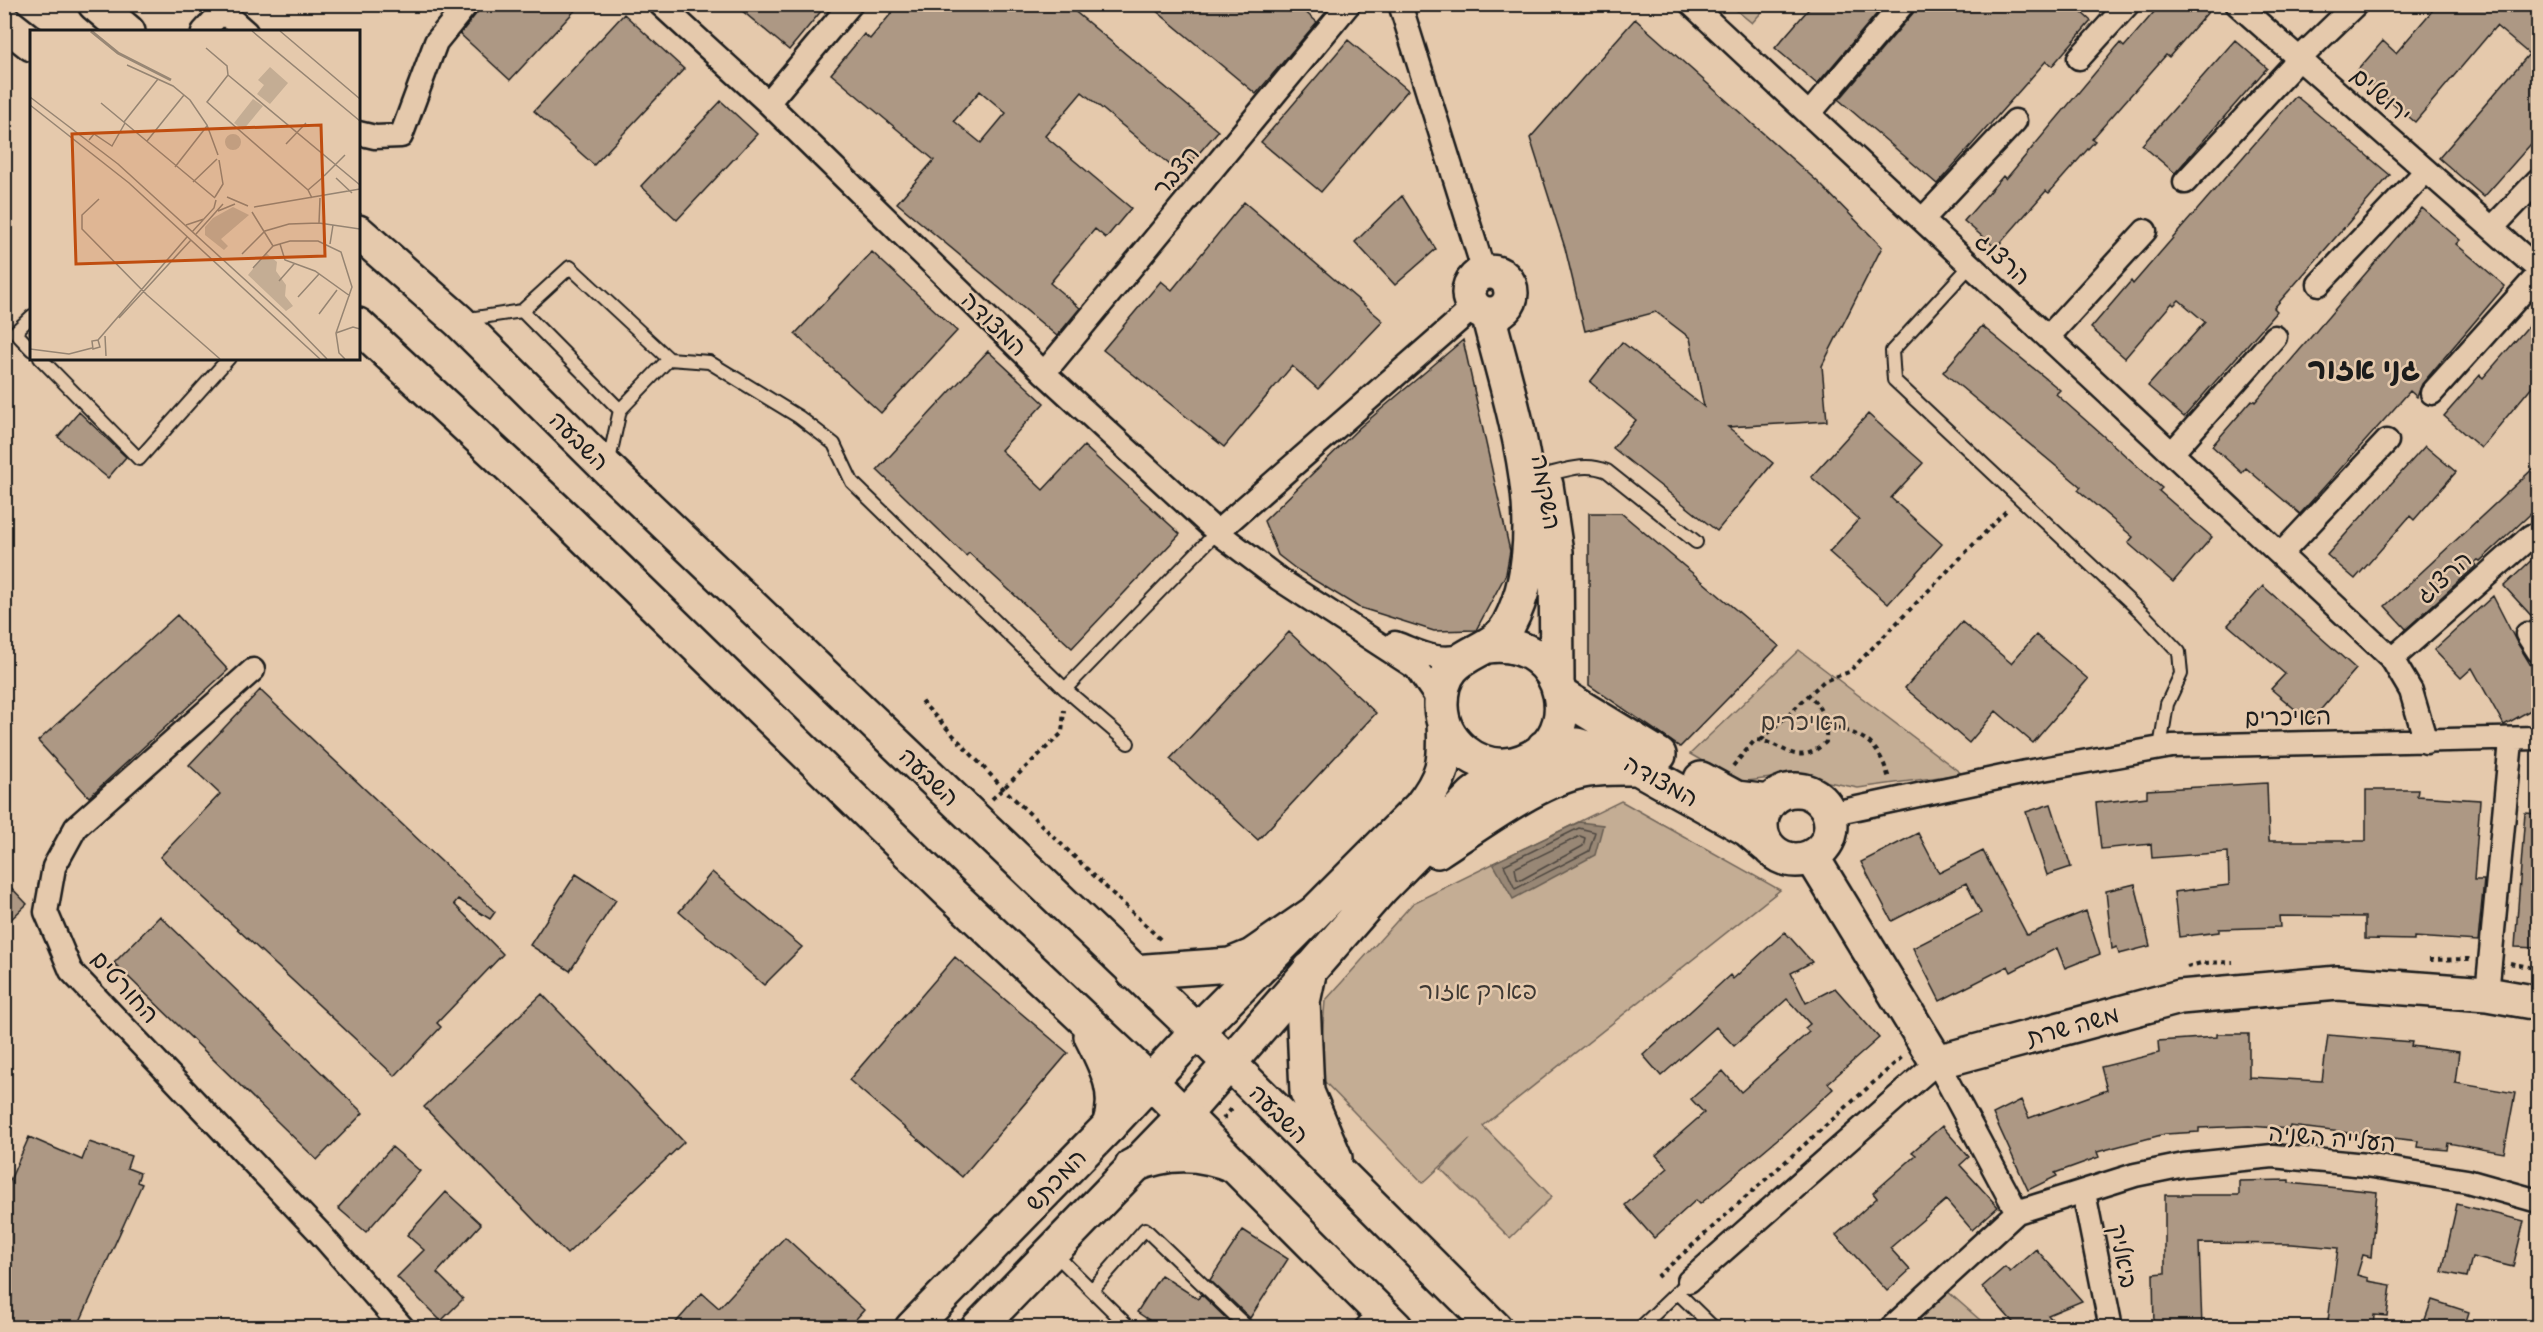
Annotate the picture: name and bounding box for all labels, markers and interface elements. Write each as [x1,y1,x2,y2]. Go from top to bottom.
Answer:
inset map [30,30,360,360]
street label: ירושלים [2341,61,2417,133]
street label: הצבר [1146,139,1210,206]
street label: הרצוג [1966,226,2037,296]
street label: המצודה [951,285,1033,366]
district label: גני אזור [2308,350,2420,394]
street label: השבעה [539,405,615,481]
street label: השקמה [1520,452,1567,533]
street label: הרצוג [2410,544,2481,614]
street label: האיכרים [2244,701,2332,738]
park label: האיכרים [1761,707,1847,742]
street label: השבעה [889,741,965,817]
street label: המצודה [1616,748,1704,818]
street label: החורטים [81,944,165,1033]
park label: פארק אזור [1419,976,1537,1011]
street label: משה שרת [2022,999,2124,1058]
street label: השבעה [1239,1078,1315,1154]
street label: העלייה השניה [2266,1117,2397,1164]
street label: המכתש [1019,1142,1097,1221]
street label: ביאליק [2097,1221,2144,1292]

